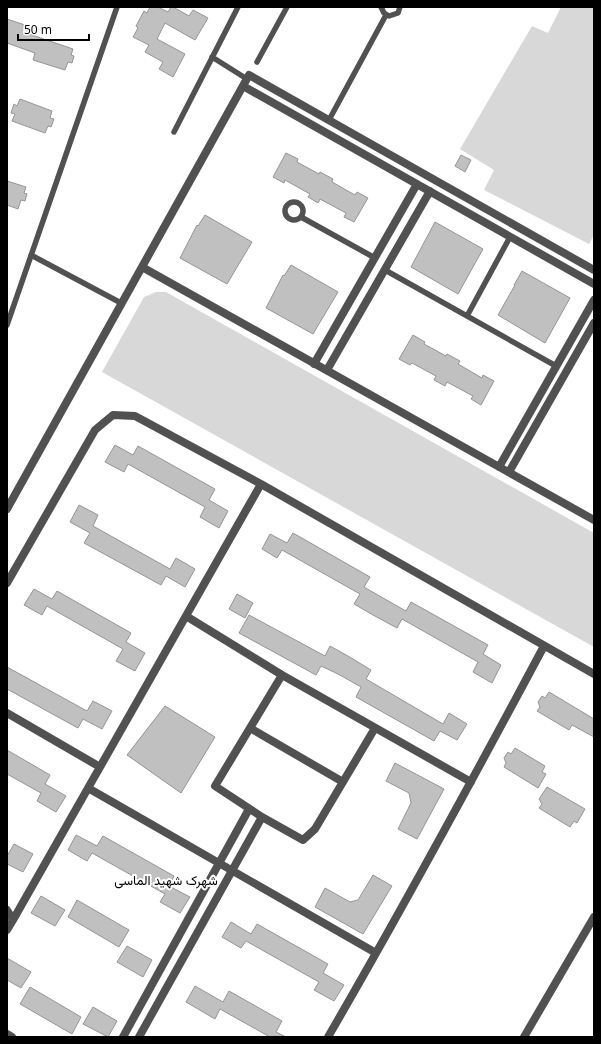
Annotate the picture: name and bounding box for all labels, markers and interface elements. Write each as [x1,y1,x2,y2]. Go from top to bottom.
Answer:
scale bar [18,16,89,42]
text: 50 m [24,21,52,38]
district label: شهرک شهید الماسی [114,871,218,889]

